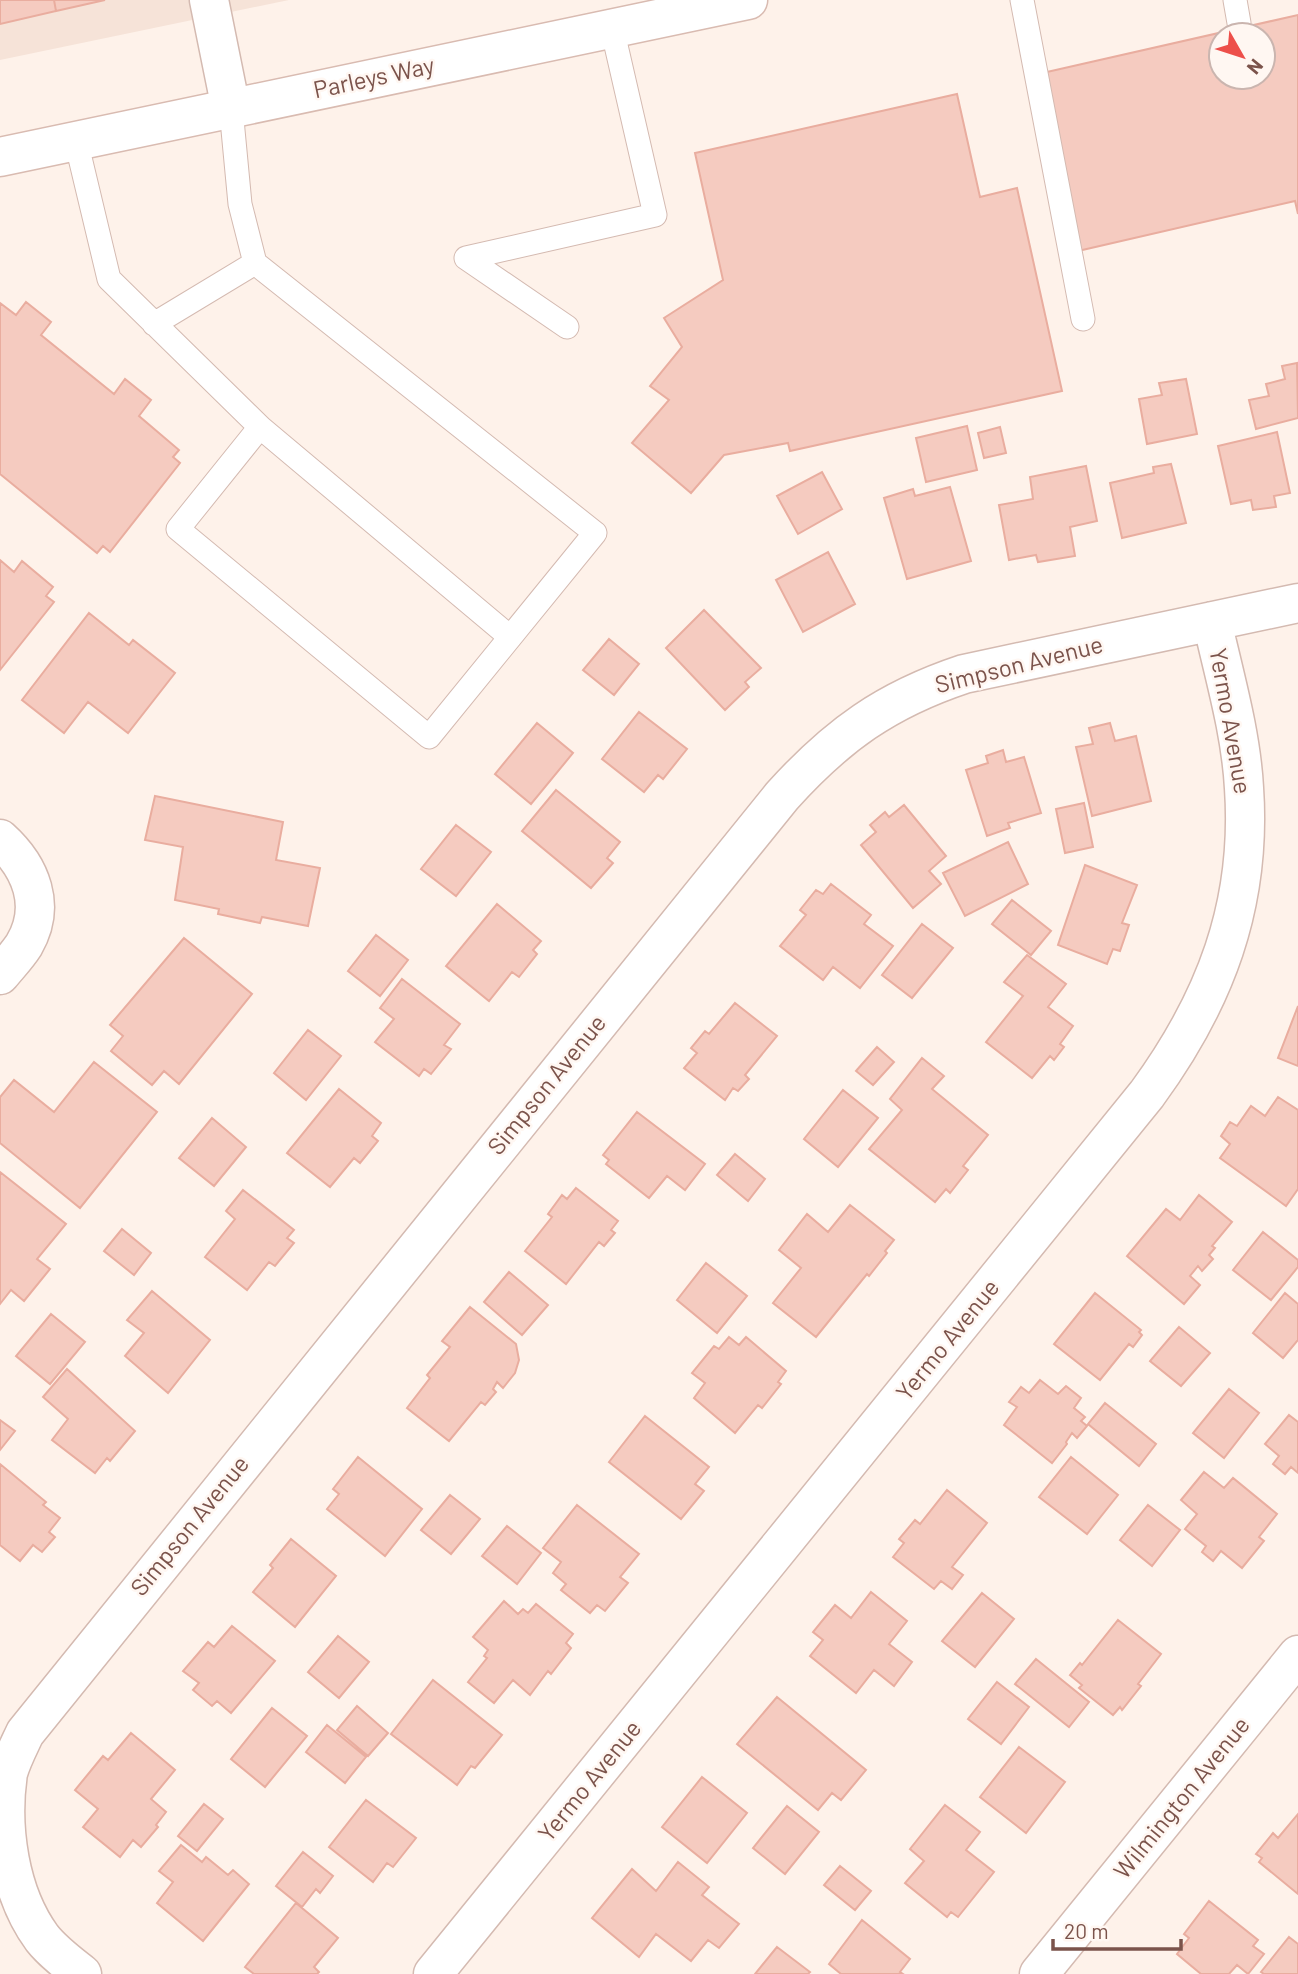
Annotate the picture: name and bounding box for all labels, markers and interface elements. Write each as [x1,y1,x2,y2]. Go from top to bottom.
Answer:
north arrow [1207,21,1277,91]
street label: Parleys Way [311,50,437,103]
text: N [1243,55,1269,79]
street label: Simpson Avenue [932,629,1106,698]
street label: Yermo Avenue [1204,646,1259,796]
street label: Simpson Avenue [480,1008,611,1160]
street label: Yermo Avenue [889,1273,1005,1405]
street label: Simpson Avenue [123,1449,254,1601]
street label: Wilmington Avenue [1107,1710,1255,1884]
street label: Yermo Avenue [531,1714,647,1846]
scale bar [1053,1908,1181,1952]
text: 20 m [1064,1918,1109,1943]

